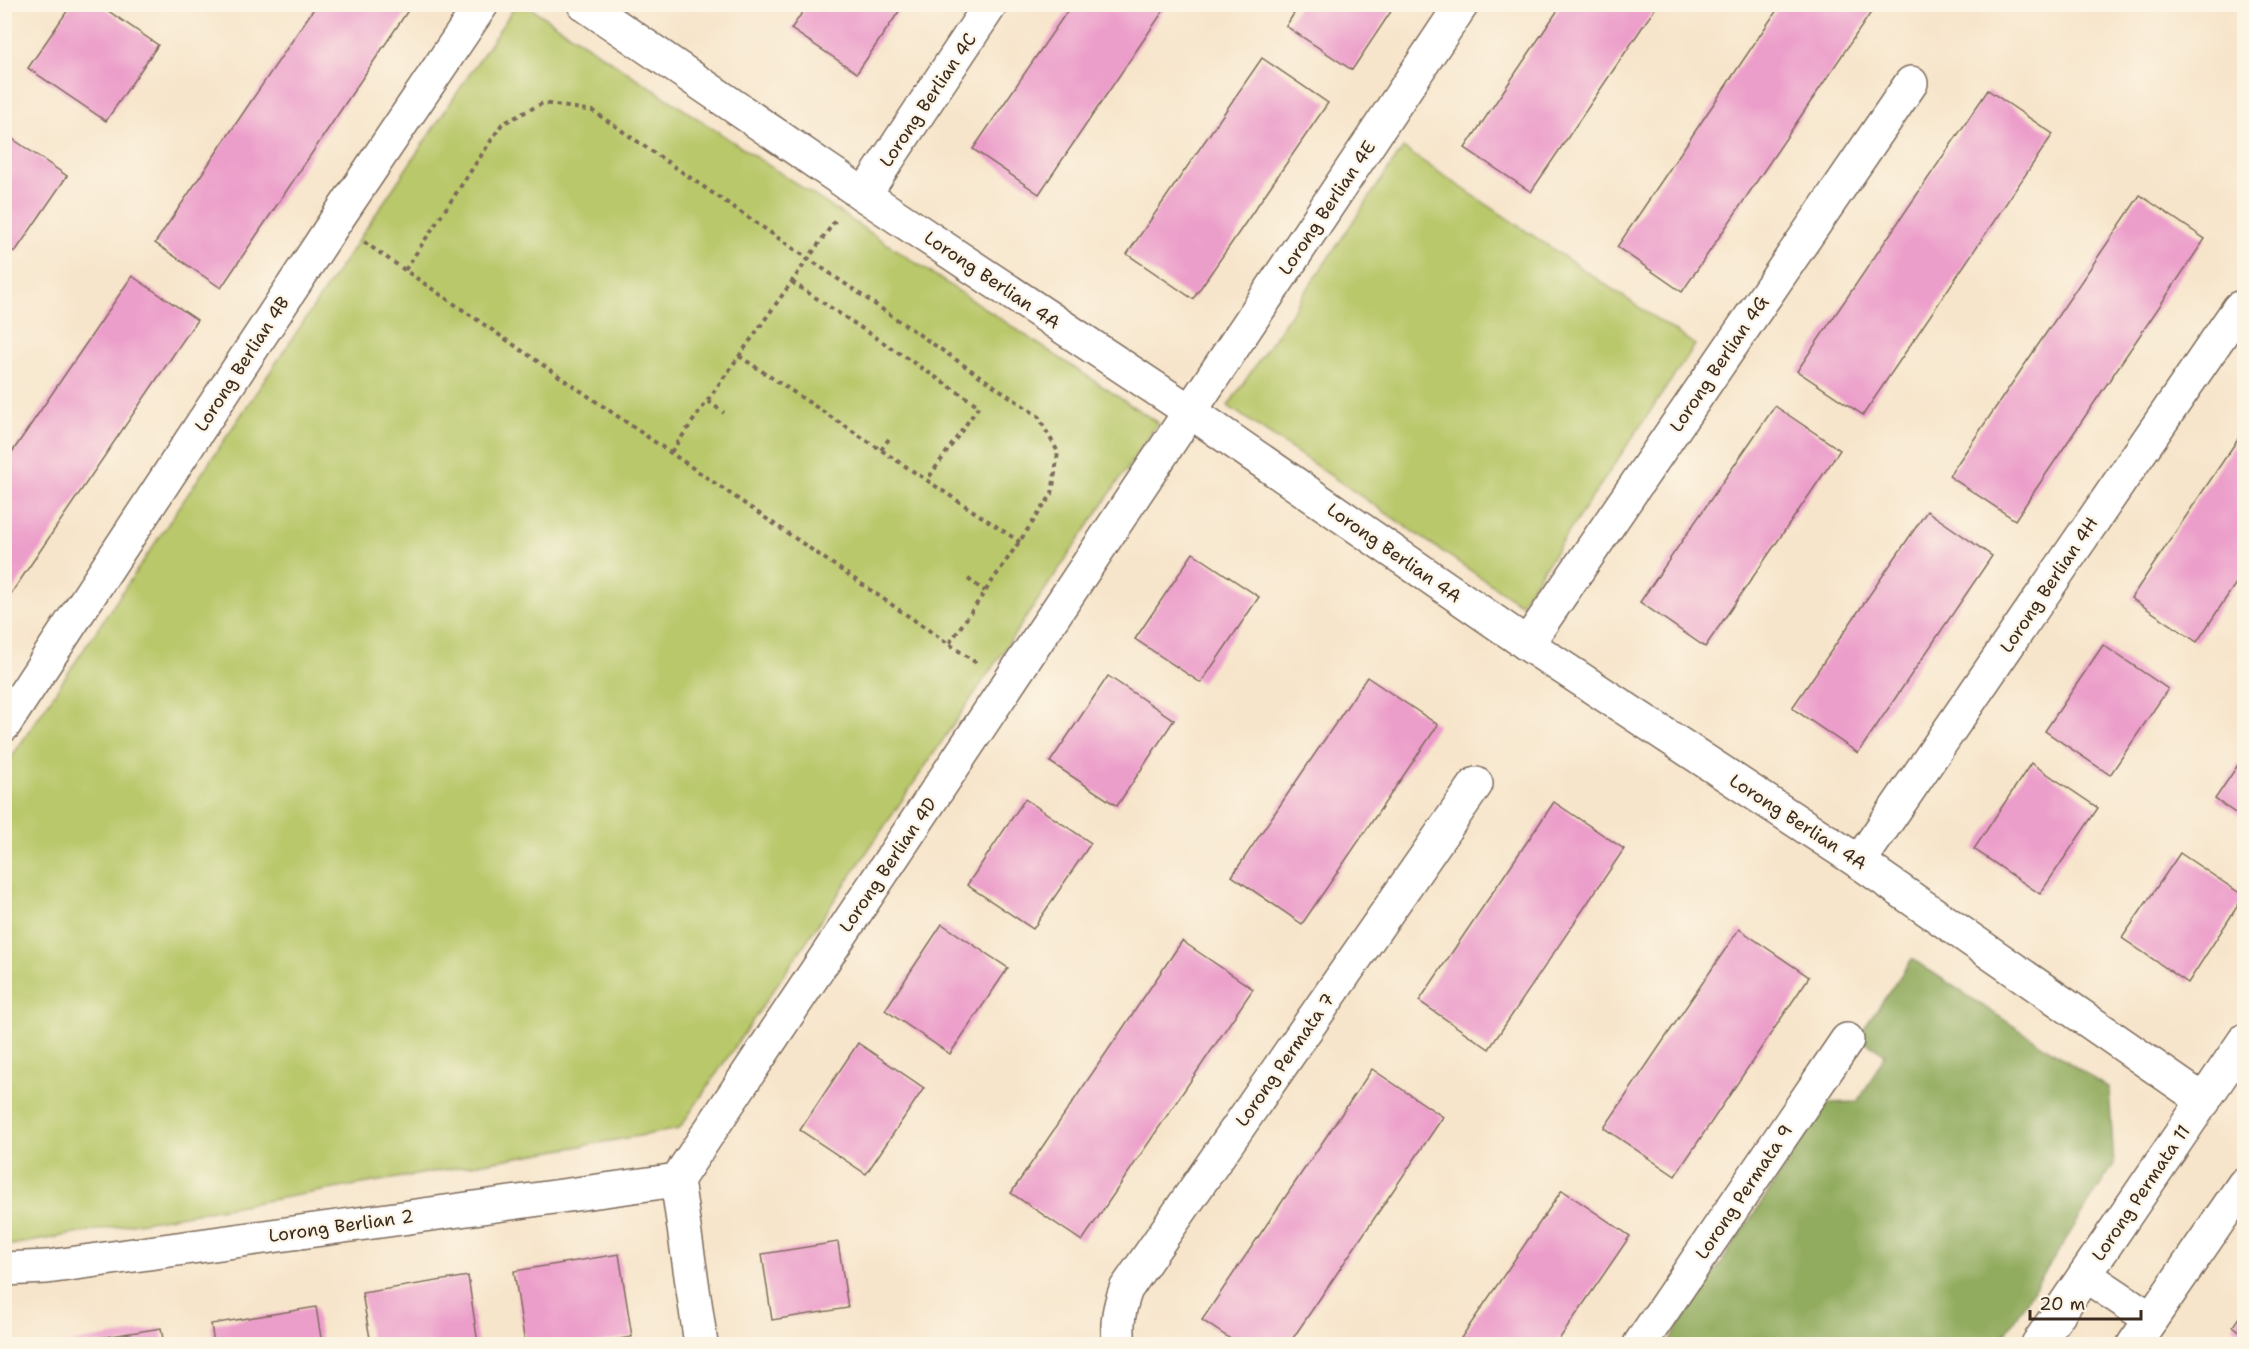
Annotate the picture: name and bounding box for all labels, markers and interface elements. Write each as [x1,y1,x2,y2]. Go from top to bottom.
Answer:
street label: Lorong Berlian 4C [874,28,982,172]
street label: Lorong Berlian 4E [1273,136,1381,280]
street label: Lorong Berlian 4A [919,226,1065,334]
street label: Lorong Berlian 4G [1664,291,1774,437]
street label: Lorong Berlian 4B [189,292,295,436]
street label: Lorong Berlian 4A [1322,498,1466,608]
street label: Lorong Berlian 4H [1995,512,2103,658]
street label: Lorong Berlian 4A [1725,769,1871,875]
street label: Lorong Berlian 4D [834,793,942,937]
street label: Lorong Permata 7 [1230,988,1340,1132]
street label: Lorong Permata 9 [1690,1120,1798,1264]
street label: Lorong Permata 11 [2086,1120,2196,1266]
street label: Lorong Berlian 2 [267,1204,415,1248]
scale bar [2030,1283,2141,1321]
text: 20 m [2039,1292,2085,1316]

